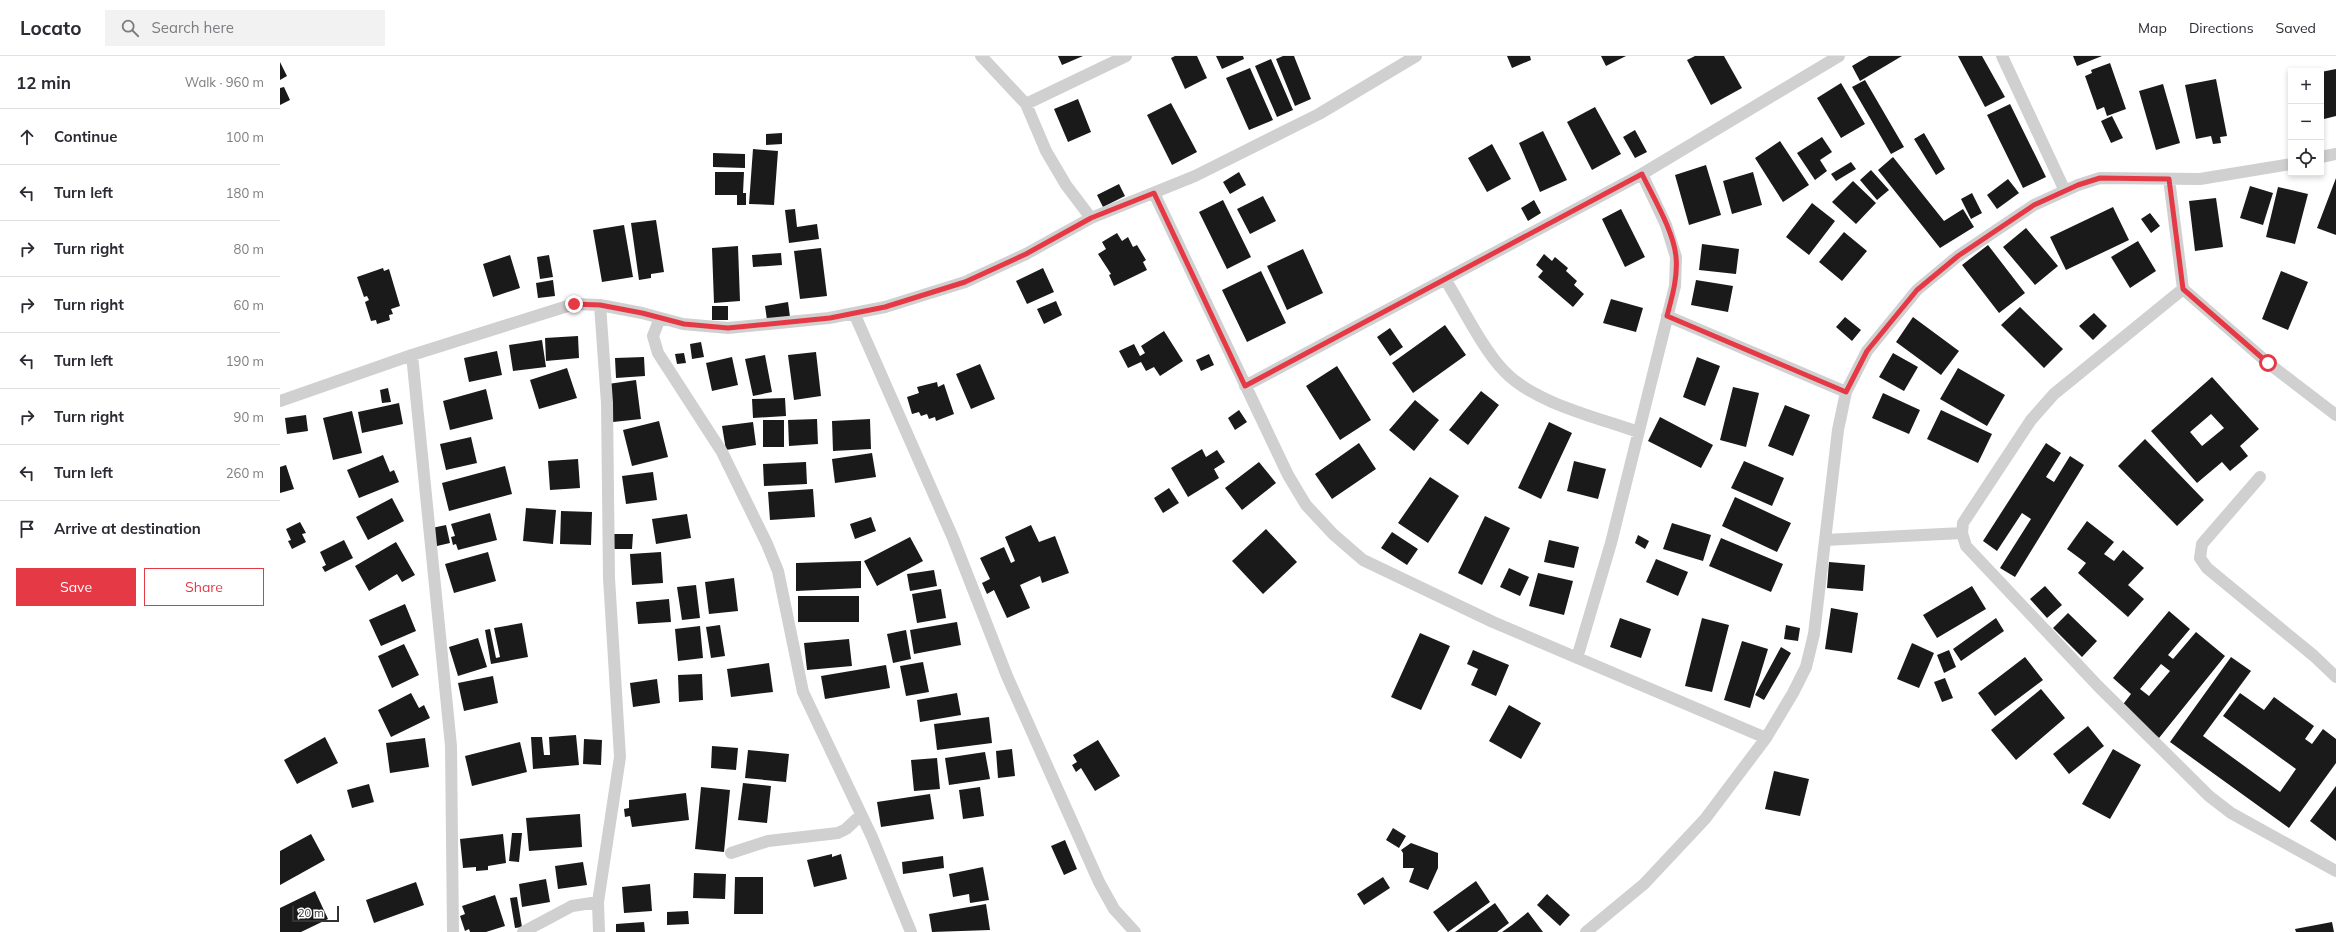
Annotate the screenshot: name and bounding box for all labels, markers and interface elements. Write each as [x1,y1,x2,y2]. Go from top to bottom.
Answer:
search box [105,10,385,46]
text: Locato [20,16,81,40]
icon: search [119,17,141,39]
text: Search here [151,18,234,37]
text: Map [2138,19,2167,37]
text: Directions [2189,19,2254,37]
text: Saved [2276,19,2316,37]
map controls [2288,68,2324,176]
button: + [2288,68,2324,104]
text: 12 min [16,72,71,93]
text: Walk · 960 m [185,74,264,90]
button: − [2288,104,2324,140]
icon: ahead [16,126,38,148]
text: Continue [54,127,117,146]
text: 100 m [226,129,264,145]
button: locate [2288,140,2324,176]
icon: left [16,182,38,204]
text: Turn left [54,183,113,202]
text: 180 m [226,185,264,201]
icon: right [16,238,38,260]
text: Turn right [54,239,124,258]
text: 80 m [234,241,264,257]
icon: right [16,294,38,316]
text: Turn right [54,295,124,314]
route end [565,295,583,313]
text: 60 m [234,297,264,313]
icon: left [16,350,38,372]
text: Turn left [54,351,113,370]
text: 190 m [226,353,264,369]
route start [2259,354,2277,372]
icon: right [16,406,38,428]
text: Turn right [54,407,124,426]
text: 90 m [234,409,264,425]
icon: left [16,462,38,484]
text: Turn left [54,463,113,482]
text: 260 m [226,465,264,481]
icon: arrive [16,518,38,540]
text: Arrive at destination [54,519,201,538]
button: Save [16,568,136,606]
button: Share [144,568,264,606]
scale bar [292,904,339,923]
text: 20 m [298,906,324,920]

